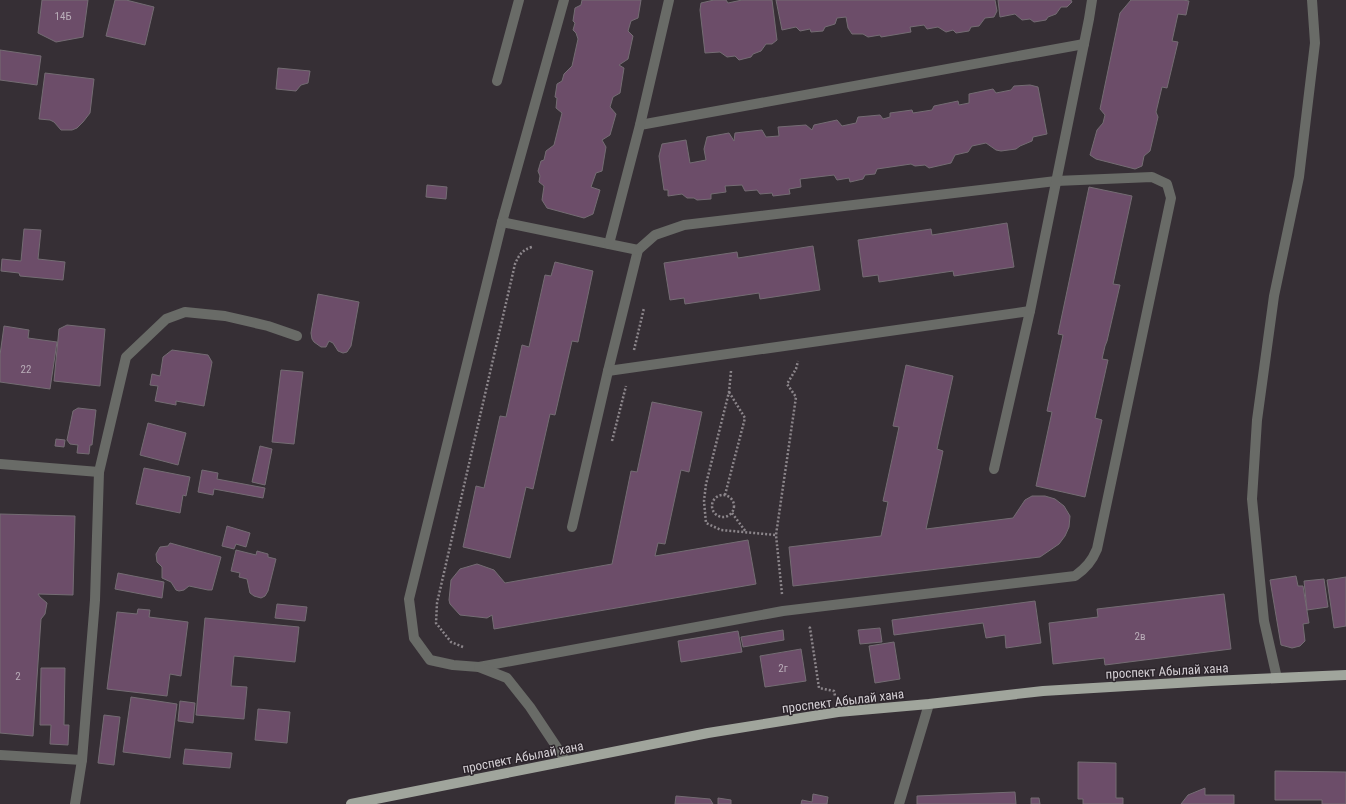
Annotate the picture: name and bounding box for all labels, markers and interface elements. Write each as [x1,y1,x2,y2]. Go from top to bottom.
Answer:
house number: 14Б [55,10,71,23]
house number: 22 [21,363,31,376]
house number: 2в [1135,630,1145,643]
street label: проспект Абылай хана [1105,660,1229,682]
house number: 2г [778,662,788,675]
house number: 2 [15,670,21,683]
street label: проспект Абылай хана [781,686,905,716]
street label: проспект Абылай хана [461,738,585,776]

